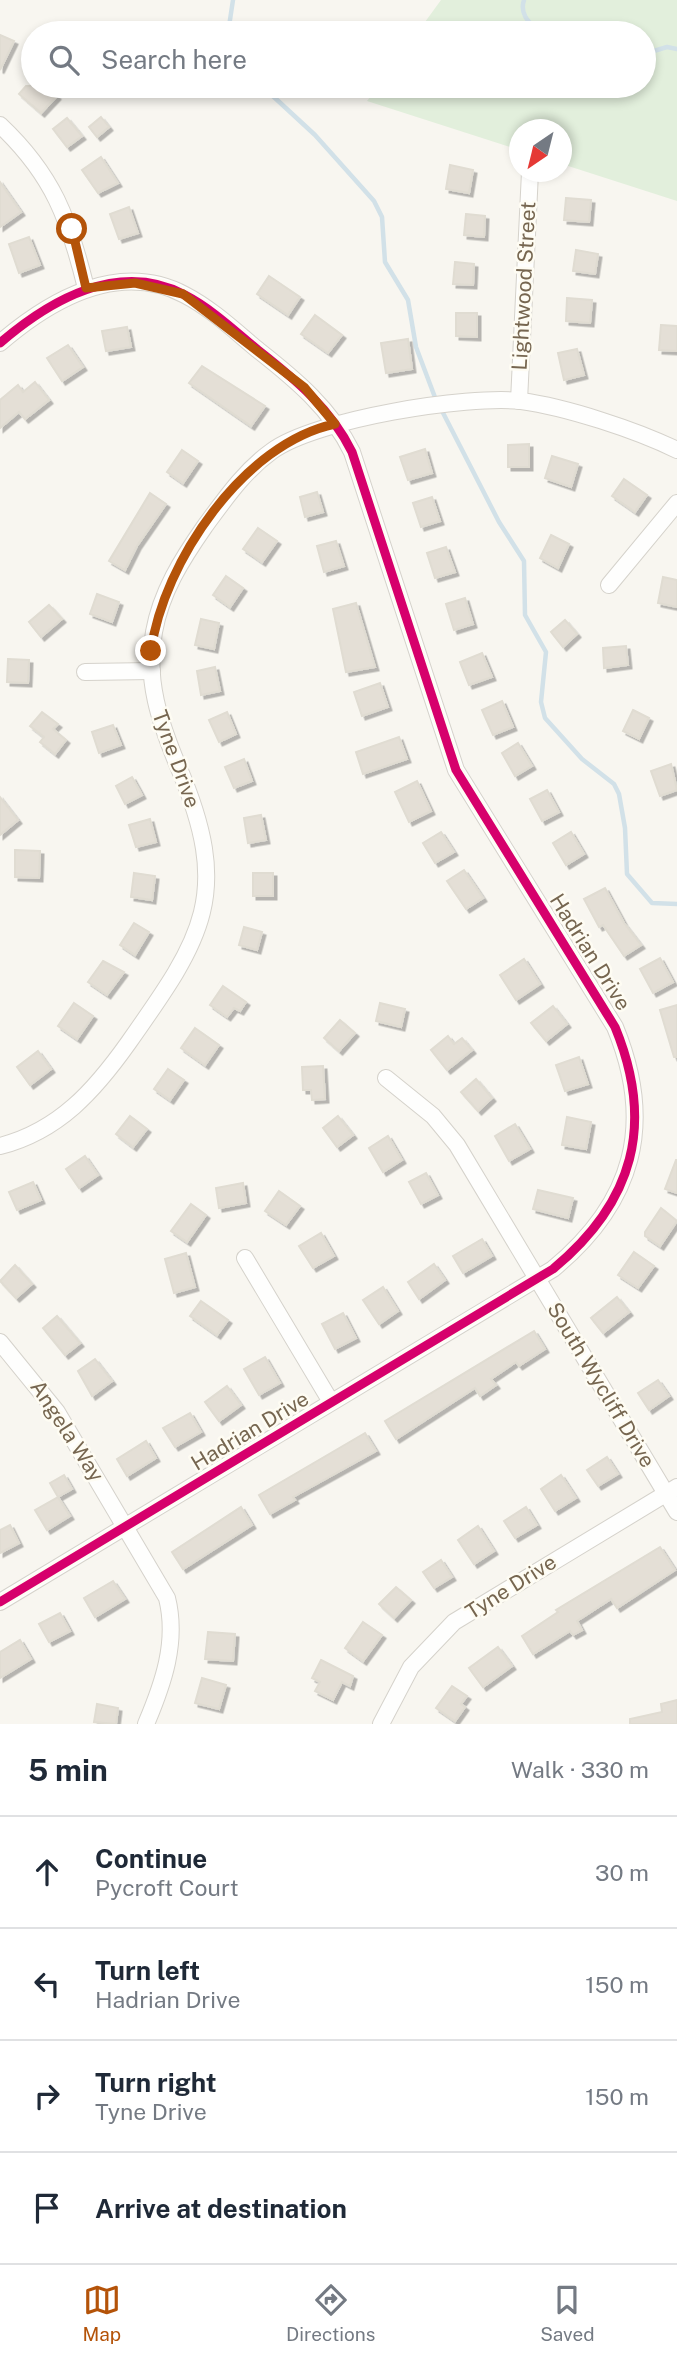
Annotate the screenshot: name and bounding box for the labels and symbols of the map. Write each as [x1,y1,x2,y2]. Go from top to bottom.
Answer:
north arrow [509,119,572,182]
street label: Lightwood Street [507,201,540,371]
route start [56,213,87,244]
route end [135,635,166,666]
street label: Tyne Drive [147,707,206,811]
street label: Hadrian Drive [545,889,636,1015]
street label: South Wycliff Drive [542,1298,661,1472]
street label: Angela Way [25,1375,109,1486]
street label: Hadrian Drive [186,1386,313,1475]
street label: Tyne Drive [461,1549,561,1624]

